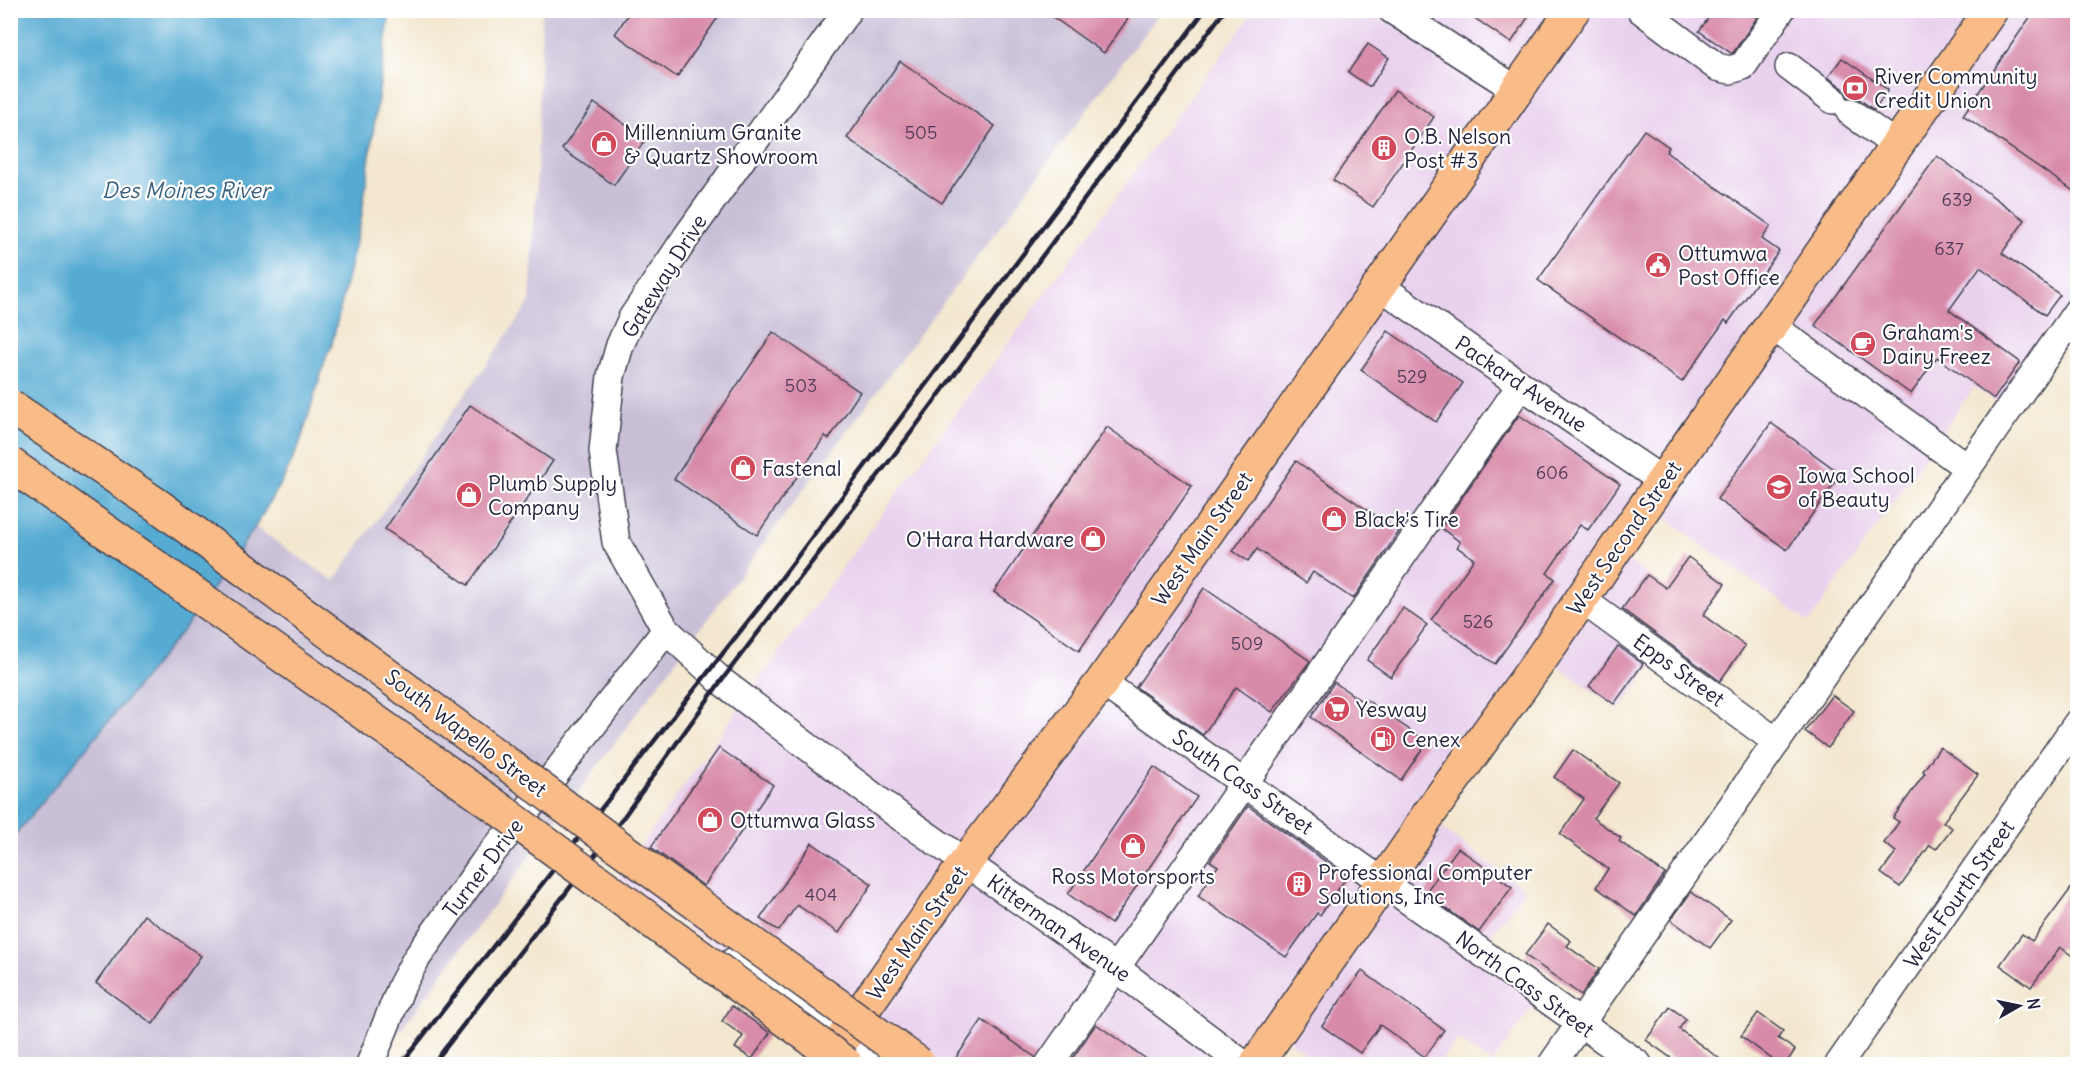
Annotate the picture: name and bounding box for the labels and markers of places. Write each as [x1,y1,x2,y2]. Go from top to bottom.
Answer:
place label: River Community Credit Union [1874,63,2037,114]
bank icon: River Community Credit Union [1840,73,1870,103]
place label: Millennium Granite & Quartz Showroom [624,119,818,170]
place label: O.B. Nelson Post #3 [1404,123,1511,174]
shop icon: Millennium Granite & Quartz Showroom [589,129,619,159]
building icon: O.B. Nelson Post #3 [1369,133,1399,163]
place label: Ottumwa Post Office [1678,240,1780,291]
public building icon: Ottumwa Post Office [1643,250,1673,280]
place label: Graham's Dairy Freez [1882,319,1991,370]
cafe icon: Graham's Dairy Freez [1848,329,1878,359]
shop icon: Fastenal [728,453,758,483]
place label: Fastenal [762,455,841,482]
place label: Iowa School of Beauty [1798,462,1915,513]
place label: Plumb Supply Company [488,470,617,521]
school or university icon: Iowa School of Beauty [1764,472,1794,502]
shop icon: Plumb Supply Company [454,480,484,510]
shop icon: Black's Tire [1319,504,1349,534]
place label: Black's Tire [1354,506,1459,533]
shop icon: O'Hara Hardware [1078,524,1108,554]
place label: O'Hara Hardware [906,526,1074,553]
supermarket icon: Yesway [1322,694,1352,724]
place label: Yesway [1356,696,1427,723]
fuel station icon: Cenex [1368,724,1398,754]
place label: Cenex [1402,726,1460,753]
shop icon: Ottumwa Glass [695,805,725,835]
place label: Ottumwa Glass [730,807,875,834]
shop icon: Ross Motorsports [1118,831,1148,861]
place label: Professional Computer Solutions, Inc [1318,859,1533,910]
place label: Ross Motorsports [1051,863,1215,890]
building icon: Professional Computer Solutions, Inc [1284,869,1314,899]

